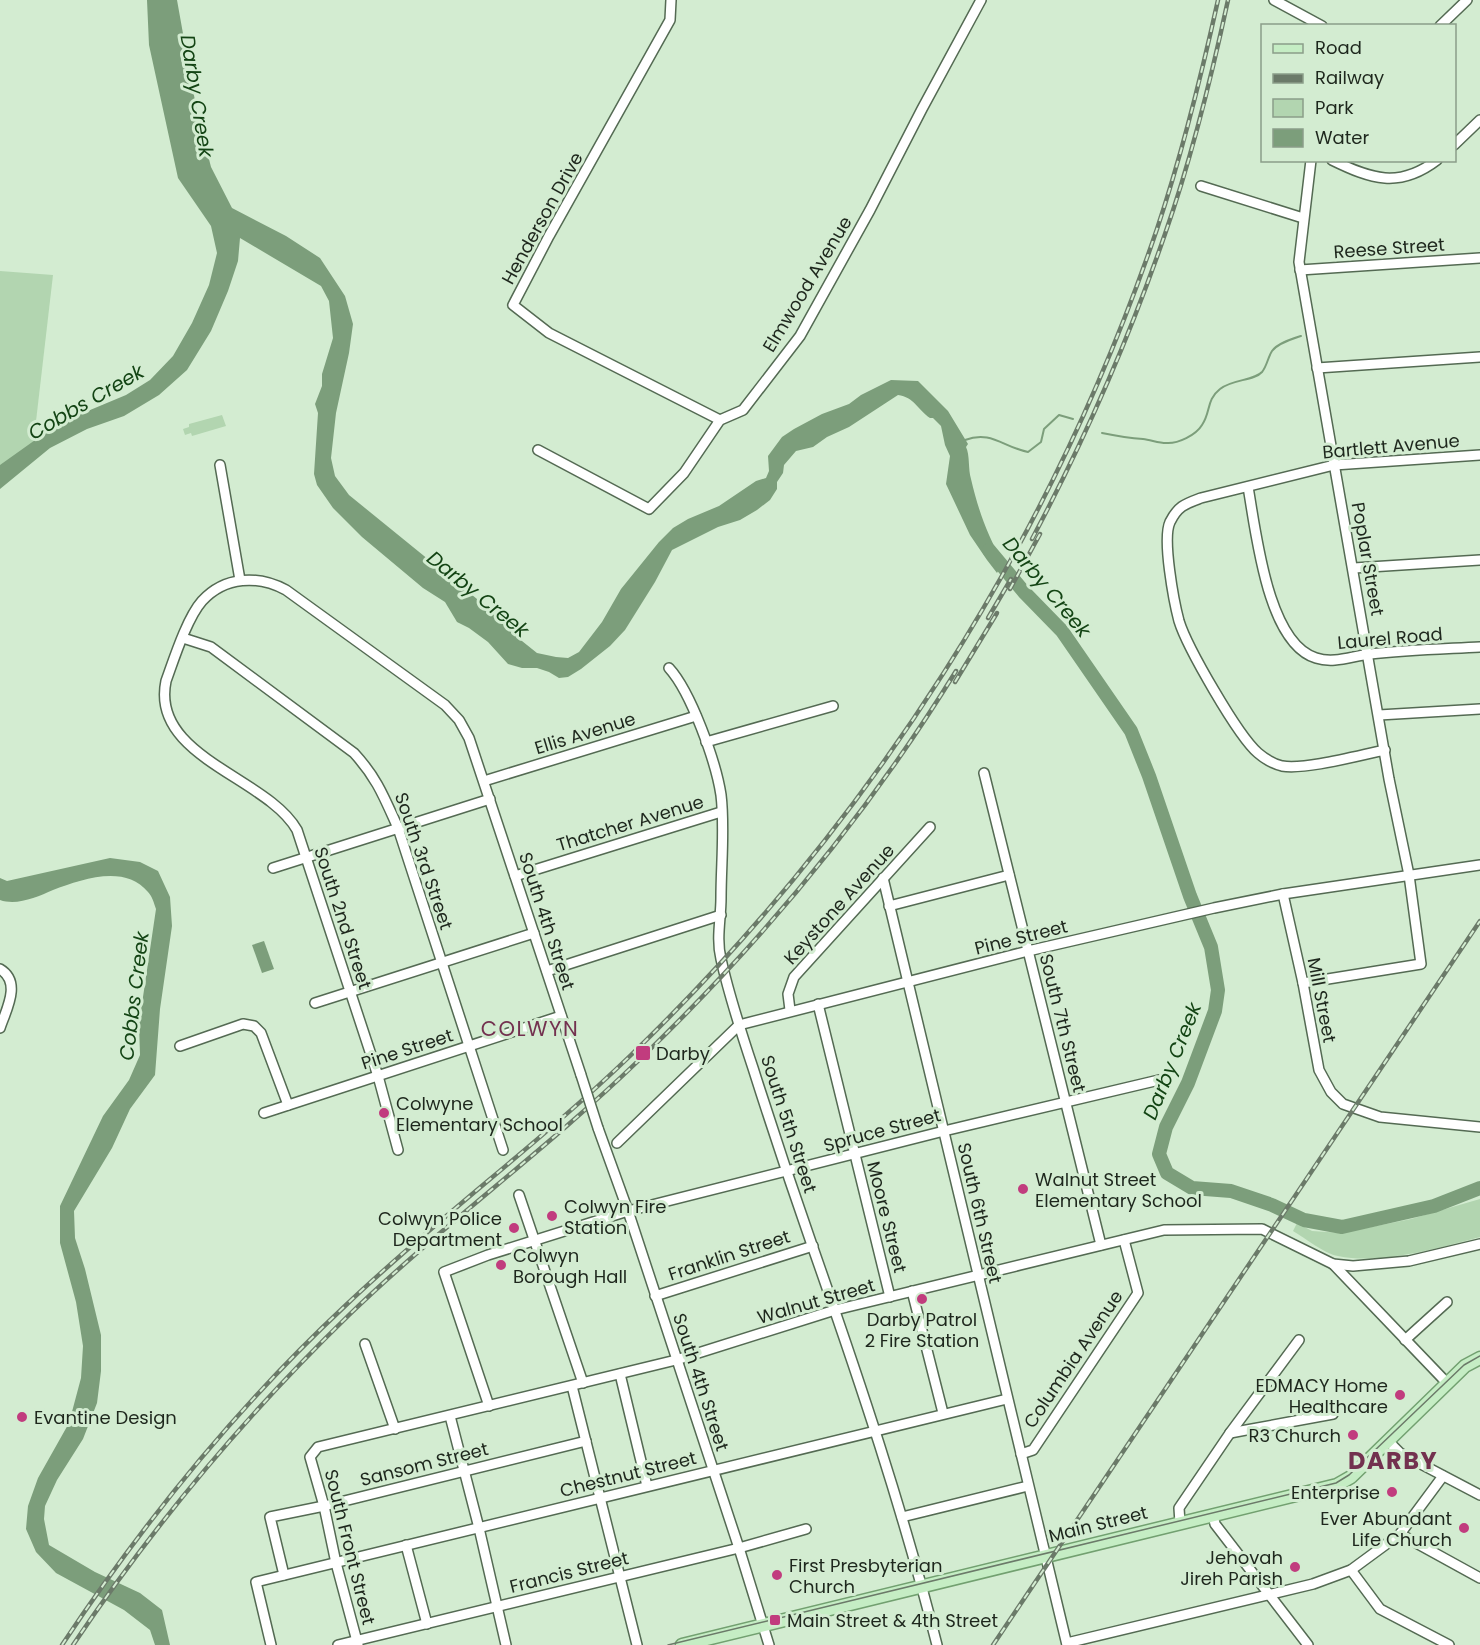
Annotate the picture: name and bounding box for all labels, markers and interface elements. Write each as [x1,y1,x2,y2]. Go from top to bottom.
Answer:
legend [1261,24,1456,162]
water label: Darby Creek [173,33,221,161]
text: Road [1315,35,1362,60]
text: Railway [1315,65,1384,90]
text: Park [1315,95,1354,120]
text: Water [1315,125,1369,150]
street label: Henderson Drive [495,147,589,289]
street label: Elmwood Avenue [756,211,858,357]
street label: Reese Street [1333,232,1445,264]
water label: Cobbs Creek [23,357,151,447]
street label: Bartlett Avenue [1321,428,1461,464]
street label: Poplar Street [1346,500,1390,618]
water label: Darby Creek [996,531,1099,645]
water label: Darby Creek [421,544,536,645]
street label: Laurel Road [1336,621,1444,655]
street label: Ellis Avenue [531,706,639,760]
street label: South 3rd Street [389,789,459,933]
street label: Thatcher Avenue [553,789,707,857]
street label: Keystone Avenue [778,838,900,970]
street label: South 2nd Street [308,844,378,992]
street label: South 4th Street [513,849,581,993]
street label: Pine Street [972,913,1070,961]
water label: Cobbs Creek [112,928,156,1062]
street label: South 7th Street [1034,951,1092,1095]
street label: Mill Street [1301,955,1343,1045]
water label: Darby Creek [1136,997,1209,1124]
district label: COLWYN [481,1014,579,1043]
street label: Pine Street [358,1022,456,1076]
place label: Darby [656,1041,710,1066]
marker: Darby [634,1044,652,1062]
street label: South 5th Street [755,1052,823,1196]
place label: Colwyne Elementary School [396,1091,563,1137]
street label: Spruce Street [821,1102,943,1158]
marker: Colwyne Elementary School [377,1106,391,1120]
street label: South 6th Street [952,1140,1008,1286]
street label: Moore Street [861,1159,913,1275]
place label: Walnut Street Elementary School [1035,1167,1202,1213]
marker: Walnut Street Elementary School [1016,1182,1030,1196]
place label: Colwyn Fire Station [564,1194,666,1240]
place label: Colwyn Police Department [378,1206,502,1252]
marker: Colwyn Fire Station [545,1209,559,1223]
marker: Colwyn Police Department [507,1221,521,1235]
street label: Franklin Street [665,1224,793,1286]
place label: Colwyn Borough Hall [513,1243,627,1289]
marker: Colwyn Borough Hall [494,1258,508,1272]
street label: Walnut Street [754,1272,878,1330]
street label: Columbia Avenue [1018,1285,1128,1433]
marker: Darby Patrol 2 Fire Station [915,1292,929,1306]
place label: Darby Patrol 2 Fire Station [865,1307,979,1353]
street label: South 4th Street [667,1310,735,1454]
place label: EDMACY Home Healthcare [1256,1373,1388,1419]
marker: EDMACY Home Healthcare [1393,1388,1407,1402]
place label: Evantine Design [34,1405,177,1430]
marker: Evantine Design [15,1410,29,1424]
place label: R3 Church [1249,1423,1341,1448]
marker: R3 Church [1346,1428,1360,1442]
street label: Sansom Street [357,1436,491,1492]
district label: DARBY [1348,1444,1438,1477]
street label: Chestnut Street [557,1445,699,1503]
street label: South Front Street [319,1467,381,1627]
place label: Enterprise [1291,1480,1380,1505]
marker: Enterprise [1385,1485,1399,1499]
street label: Main Street [1046,1500,1150,1548]
place label: Ever Abundant Life Church [1320,1506,1452,1552]
marker: Ever Abundant Life Church [1457,1521,1471,1535]
street label: Francis Street [507,1545,631,1599]
place label: Jehovah Jireh Parish [1180,1545,1283,1591]
place label: First Presbyterian Church [789,1553,943,1599]
marker: Jehovah Jireh Parish [1288,1560,1302,1574]
marker: First Presbyterian Church [770,1568,784,1582]
place label: Main Street & 4th Street [787,1608,998,1633]
marker: Main Street & 4th Street [768,1613,782,1627]

